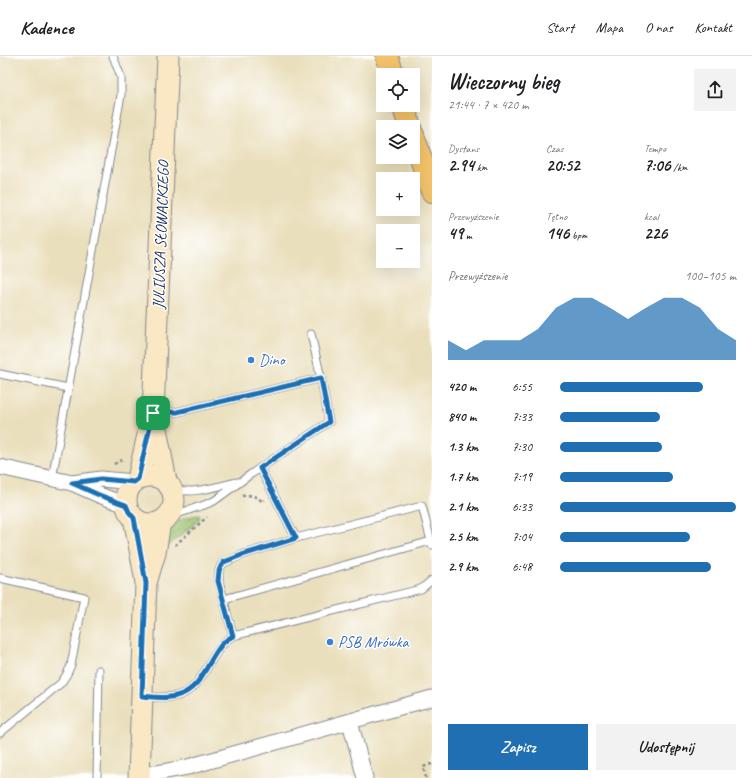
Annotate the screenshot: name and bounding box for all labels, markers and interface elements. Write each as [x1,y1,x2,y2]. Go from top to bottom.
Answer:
text: Kadence [20,16,74,40]
text: Start [546,19,574,36]
text: Mapa [596,19,623,36]
text: O nas [645,19,672,36]
text: Kontakt [694,19,732,36]
map controls [376,68,420,268]
button: locate [376,68,420,112]
text: Wieczorny bieg [448,68,559,96]
button: share [694,69,736,111]
text: 21:44 · 7 × 420 m [448,97,529,113]
button: layers [376,120,420,164]
text: Dystans [448,141,479,155]
text: Czas [546,141,563,155]
text: Tempo [644,141,666,155]
text: 2.94 [448,155,474,176]
text: 20:52 [546,155,580,176]
text: 7:06 [644,155,671,176]
street label: JULIUSZA SŁOWACKIEGO [148,158,174,311]
text: km [474,160,488,174]
text: /km [671,160,688,174]
button: + [376,172,420,216]
text: Przewyższenie [448,209,498,223]
text: Tętno [546,209,567,223]
text: kcal [644,209,659,223]
text: 49 [448,223,463,244]
text: 146 [546,223,569,244]
text: 226 [644,223,667,244]
button: − [376,224,420,268]
text: m [463,228,472,242]
text: bpm [569,228,587,242]
text: Przewyższenie [448,268,508,284]
text: 100–105 m [685,268,736,284]
place label: Dino [259,350,287,370]
marker: Dino [246,355,256,365]
text: 420 m [448,379,476,395]
text: 6:55 [512,379,532,395]
pin [136,396,170,430]
icon: arrive [142,402,164,424]
text: 840 m [448,409,476,425]
text: 7:33 [512,409,532,425]
text: 1.3 km [448,439,478,455]
text: 7:30 [512,439,532,455]
text: 1.7 km [448,469,478,485]
text: 7:19 [512,469,532,485]
text: 2.1 km [448,499,478,515]
text: 6:33 [512,499,532,515]
text: 2.5 km [448,529,478,545]
text: 7:04 [512,529,532,545]
text: 2.9 km [448,559,478,575]
text: 6:48 [512,559,532,575]
place label: PSB Mrówka [338,632,410,652]
marker: PSB Mrówka [325,637,335,647]
button: Zapisz [448,724,588,770]
button: Udostępnij [596,724,736,770]

